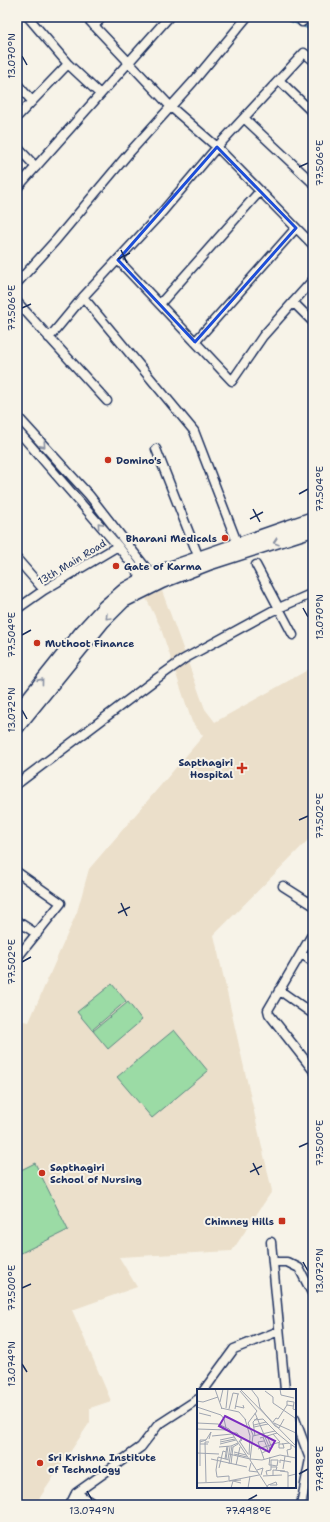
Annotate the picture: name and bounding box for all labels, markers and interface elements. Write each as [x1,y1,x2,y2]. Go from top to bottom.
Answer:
text: 13.070°N [5,33,18,79]
text: 77.506°E [313,140,326,186]
text: 77.506°E [5,285,18,331]
one-way arrow [39,440,46,448]
place label: Domino's [116,454,162,467]
marker: Domino's [103,455,113,465]
text: 77.504°E [313,466,326,512]
one-way arrow [98,522,105,529]
place label: Bharani Medicals [126,532,217,545]
marker: Bharani Medicals [220,533,230,543]
street label: 13th Main Road [35,536,109,588]
one-way arrow [273,537,280,546]
place label: Gate of Karma [124,560,202,573]
marker: Gate of Karma [111,561,121,571]
text: 13.070°N [313,594,326,640]
text: 77.504°E [5,612,18,658]
one-way arrow [105,612,113,620]
place label: Muthoot Finance [45,637,134,650]
marker: Muthoot Finance [32,638,42,648]
one-way arrow [37,679,44,686]
text: 13.072°N [5,687,18,733]
place label: Sapthagiri Hospital [178,756,234,781]
marker: Sapthagiri Hospital [236,762,248,774]
text: 77.502°E [313,793,326,839]
text: 77.502°E [5,939,18,985]
text: 77.500°E [313,1120,326,1166]
place label: Sapthagiri School of Nursing [50,1161,142,1186]
marker: Sapthagiri School of Nursing [37,1168,47,1178]
place label: Chimney Hills [205,1215,274,1228]
marker: Chimney Hills [277,1216,287,1226]
text: 13.072°N [313,1248,326,1294]
text: 77.500°E [5,1265,18,1311]
text: 13.074°N [5,1341,18,1387]
inset map [197,1389,296,1488]
text: 77.498°E [313,1446,326,1492]
place label: Sri Krishna Institute of Technology [48,1451,156,1476]
marker: Sri Krishna Institute of Technology [35,1458,45,1468]
text: 13.074°N [69,1504,115,1517]
text: 77.498°E [225,1504,271,1517]

